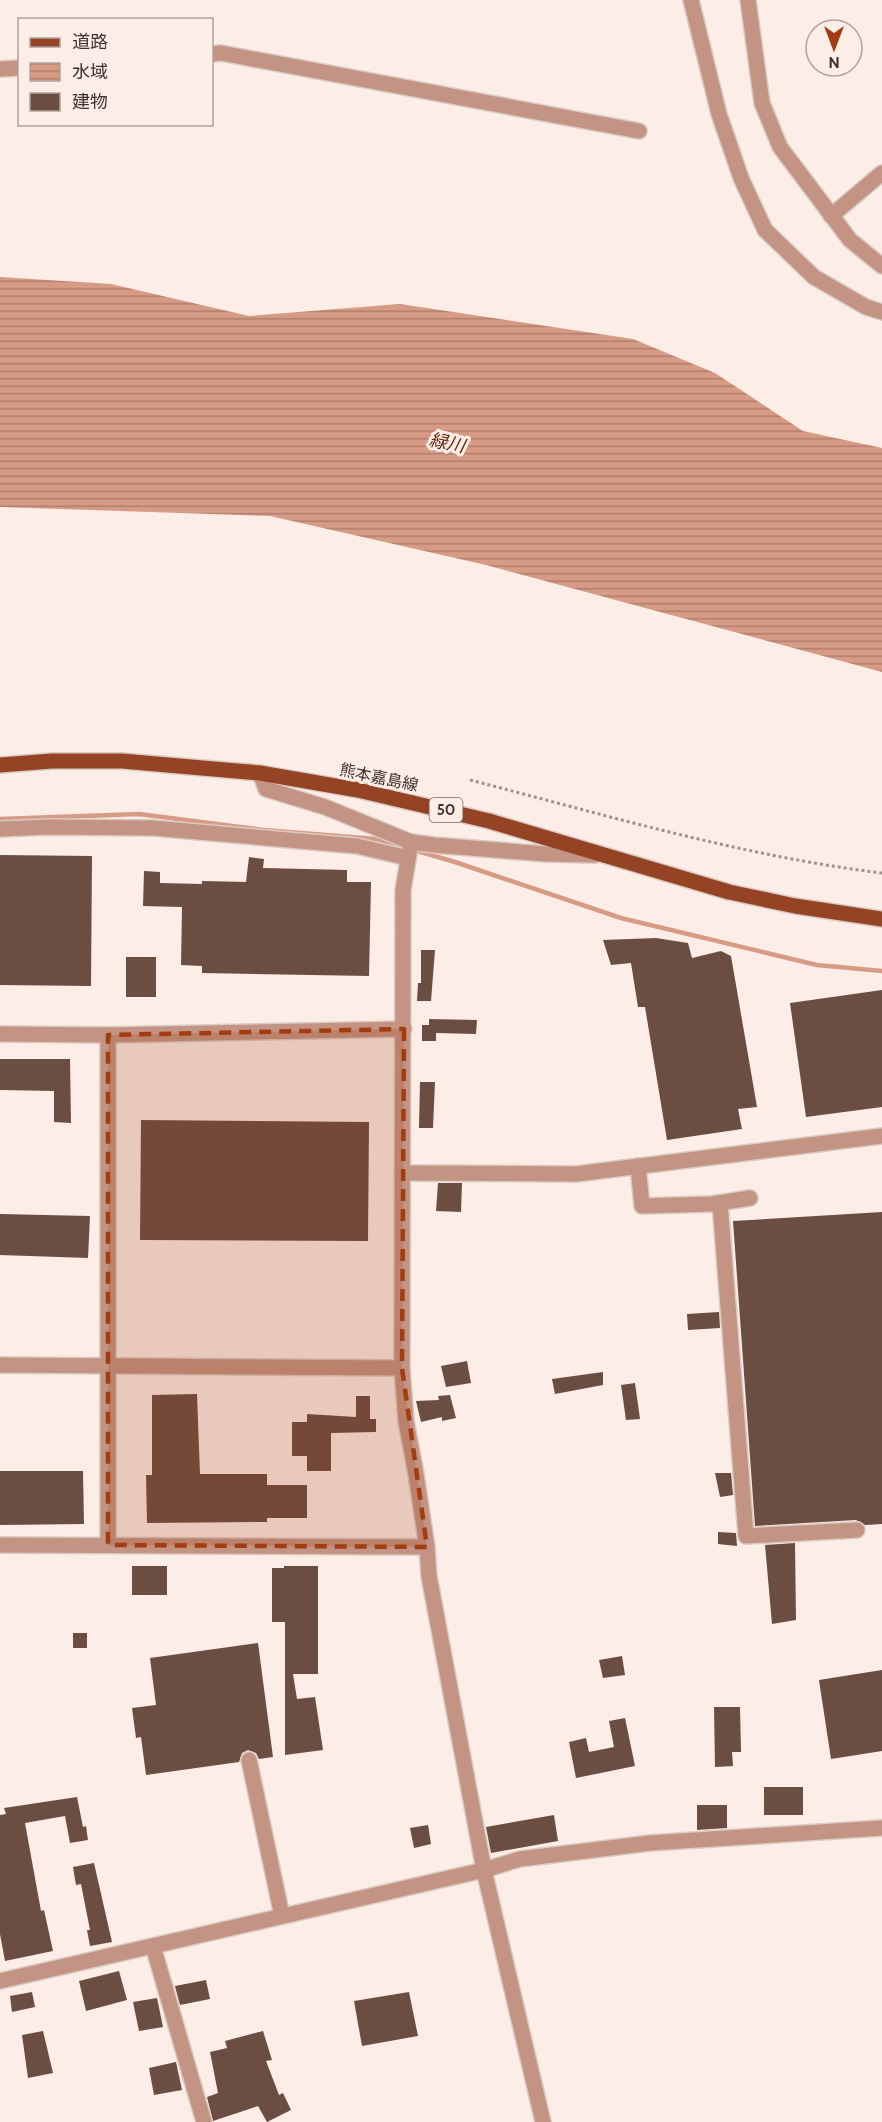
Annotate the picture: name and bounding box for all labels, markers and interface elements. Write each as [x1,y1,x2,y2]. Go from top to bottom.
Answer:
legend [18,18,213,126]
north arrow [804,18,864,78]
text: 道路 [72,31,108,53]
text: N [828,53,840,72]
text: 水域 [72,61,108,83]
text: 建物 [72,91,108,113]
water label: 緑川 [427,428,469,458]
street label: 熊本嘉島線 [338,760,420,795]
road number: 50 [430,798,462,822]

